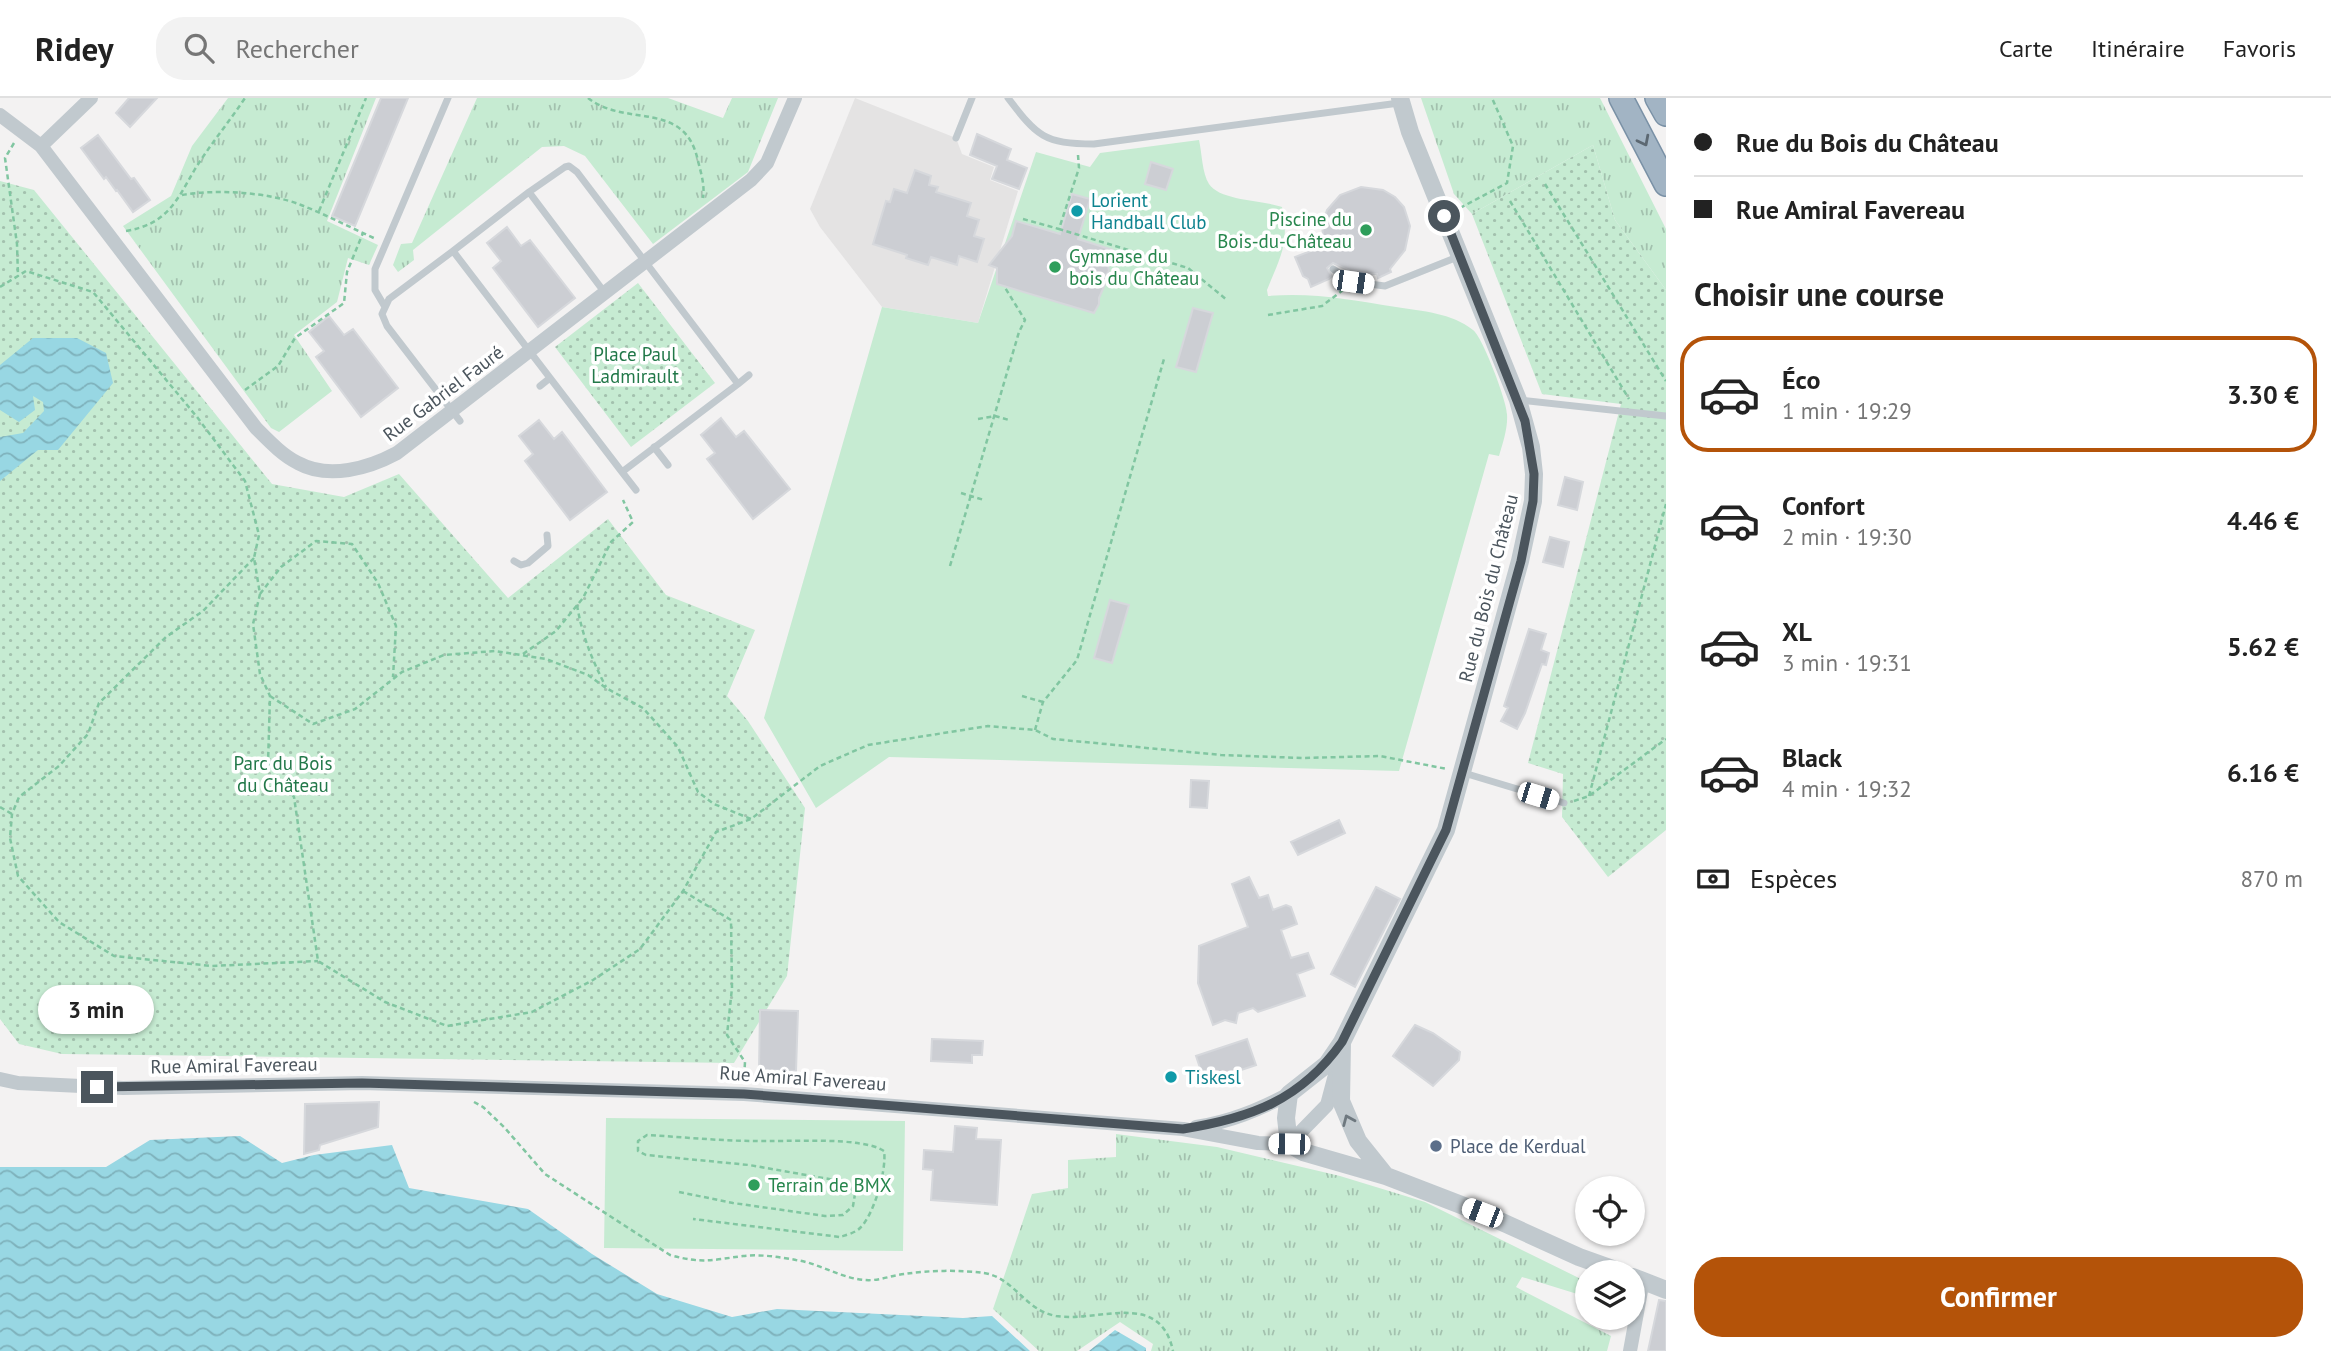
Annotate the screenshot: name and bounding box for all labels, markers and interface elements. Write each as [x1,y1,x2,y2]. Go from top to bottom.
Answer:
search box [156,17,646,80]
text: Ridey [35,27,114,70]
icon: search [180,29,218,67]
text: Rechercher [236,32,359,65]
text: Carte [1999,33,2053,64]
text: Itinéraire [2091,33,2185,64]
text: Favoris [2223,33,2296,64]
text: Rue du Bois du Château [1736,126,1999,159]
one-way arrow [1635,134,1649,146]
place label: Lorient Handball Club [1091,188,1207,234]
text: Rue Amiral Favereau [1736,193,1965,226]
route start [1428,200,1460,232]
marker: Lorient Handball Club [1069,203,1085,219]
place label: Piscine du Bois-du-Château [1217,207,1352,253]
marker: Piscine du Bois-du-Château [1358,222,1374,238]
place label: Gymnase du bois du Château [1069,244,1199,290]
marker: Gymnase du bois du Château [1047,259,1063,275]
car [1331,269,1376,295]
text: Choisir une course [1694,273,1944,315]
street label: Rue Gabriel Fauré [378,340,508,446]
park label: Place Paul Ladmirault [591,342,679,388]
icon: car [1698,363,1761,426]
text: Éco [1782,363,1820,396]
text: 3.30 € [2227,378,2299,411]
text: 1 min · 19:29 [1782,396,1912,425]
icon: car [1698,489,1761,552]
text: Confort [1782,489,1865,522]
street label: Rue du Bois du Château [1453,492,1523,684]
text: 4.46 € [2227,504,2299,537]
text: 2 min · 19:30 [1782,522,1912,551]
icon: car [1698,615,1761,678]
text: XL [1782,615,1812,648]
text: 5.62 € [2227,630,2299,663]
text: 3 min · 19:31 [1782,648,1912,677]
icon: car [1698,741,1761,804]
text: Black [1782,741,1842,774]
park label: Parc du Bois du Château [234,751,332,797]
text: 6.16 € [2227,756,2299,789]
text: 4 min · 19:32 [1782,774,1912,803]
car [1515,780,1562,812]
icon: cash [1694,860,1732,898]
text: Espèces [1750,862,1837,895]
text: 870 m [2241,864,2303,893]
callout: 3 min [39,986,155,1034]
text: 3 min [68,995,124,1024]
street label: Rue Amiral Favereau [150,1052,318,1078]
street label: Rue Amiral Favereau [719,1060,887,1096]
place label: Tiskesl [1185,1065,1241,1089]
marker: Tiskesl [1163,1069,1179,1085]
route end [81,1071,113,1103]
one-way arrow [1342,1115,1356,1127]
car [1268,1133,1311,1155]
place label: Place de Kerdual [1450,1134,1586,1158]
marker: Place de Kerdual [1428,1138,1444,1154]
place label: Terrain de BMX [768,1173,892,1197]
map controls [1575,1176,1645,1330]
button: locate [1575,1176,1645,1246]
marker: Terrain de BMX [746,1177,762,1193]
car [1459,1196,1506,1230]
button: Confirmer [1694,1257,2303,1337]
button: layers [1575,1260,1645,1330]

